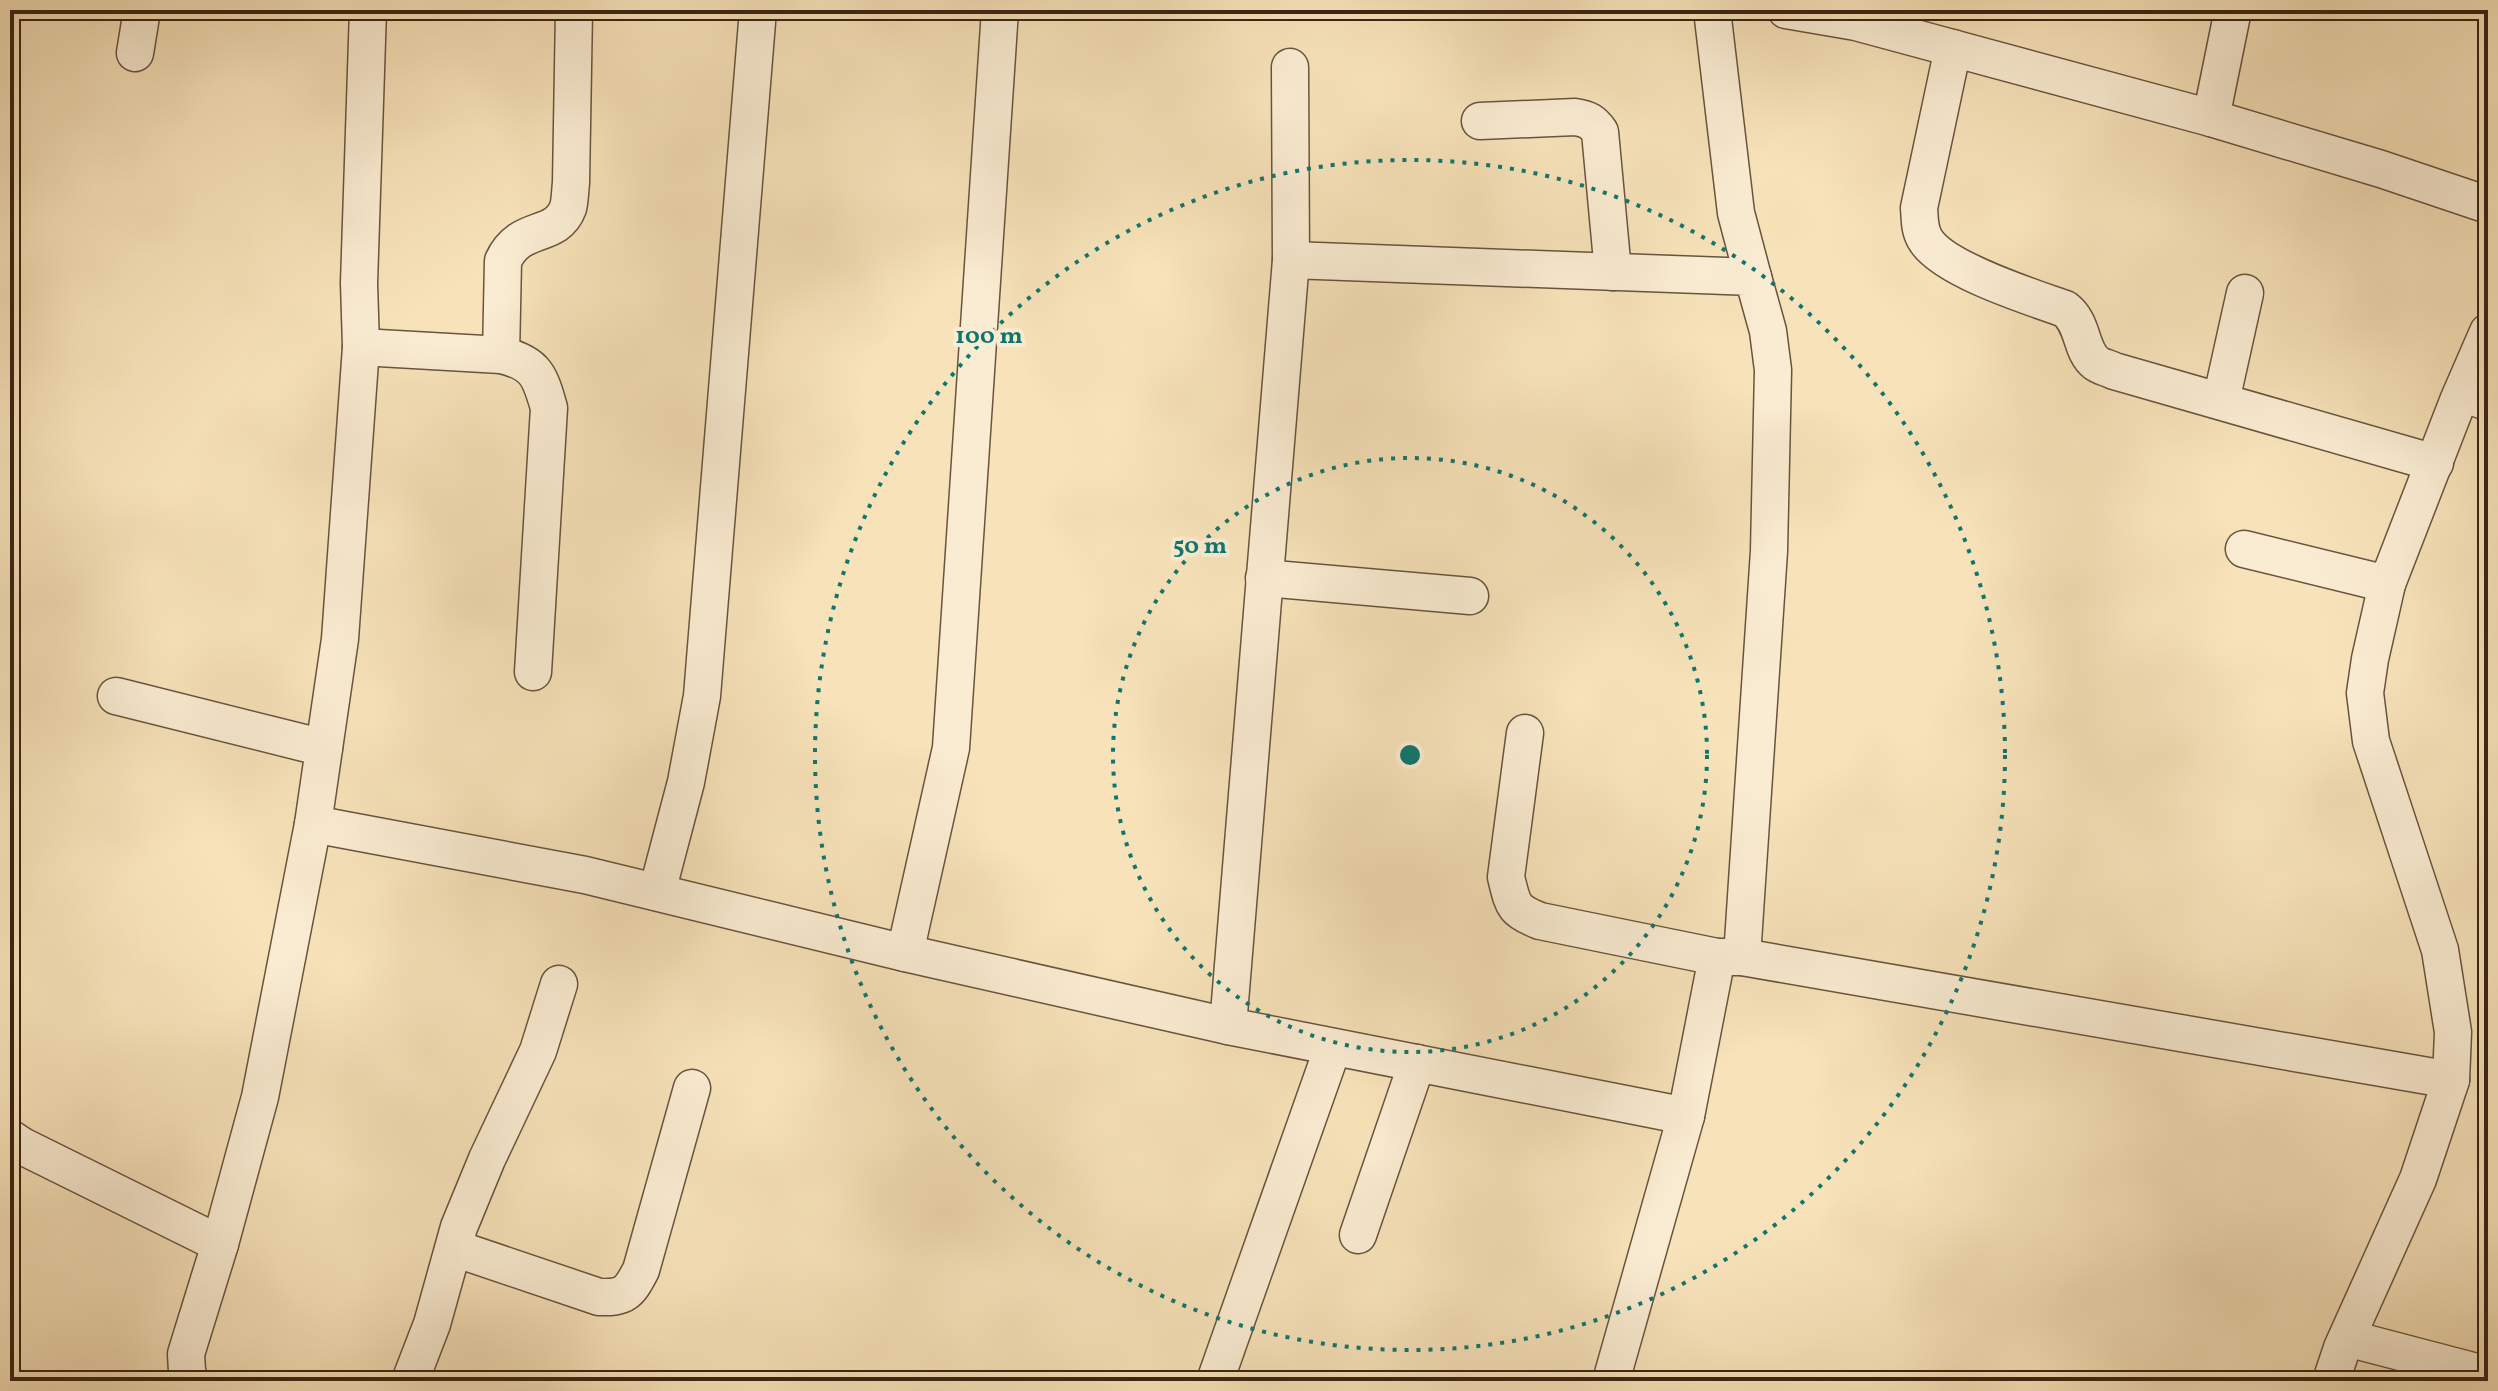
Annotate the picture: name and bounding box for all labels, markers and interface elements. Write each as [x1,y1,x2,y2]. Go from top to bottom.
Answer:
text: 100 m [955,320,1023,354]
text: 50 m [1173,530,1227,564]
centre of rings [1396,741,1424,769]

